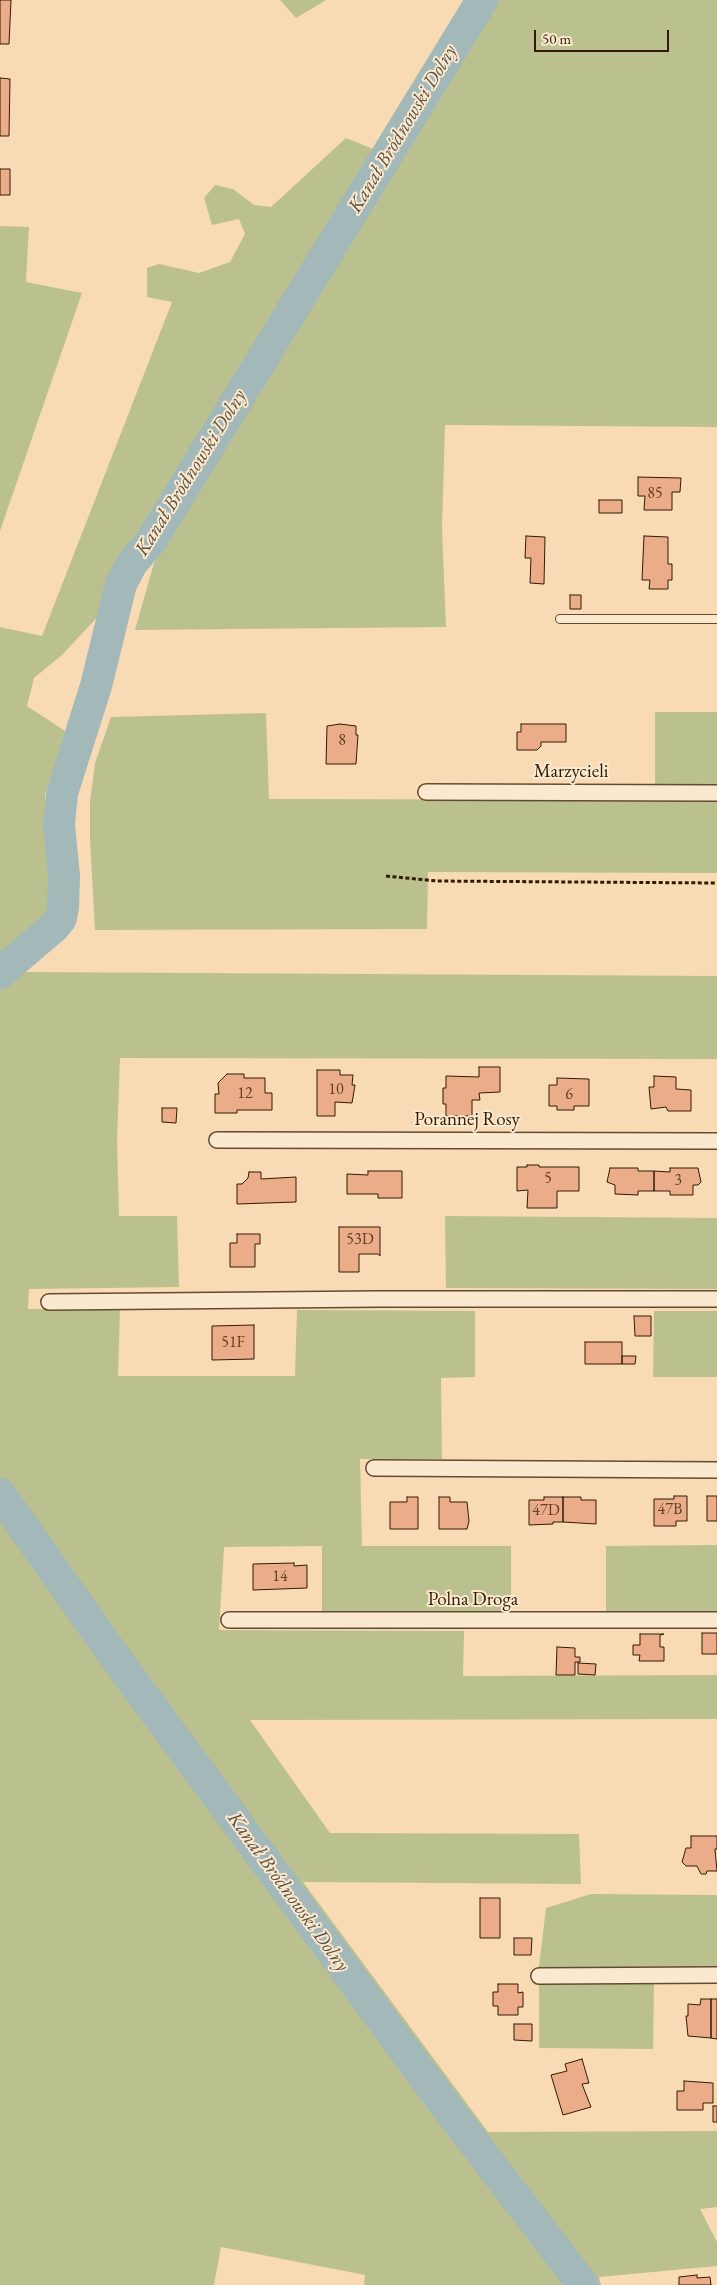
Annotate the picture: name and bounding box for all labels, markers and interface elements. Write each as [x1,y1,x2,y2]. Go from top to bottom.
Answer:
scale bar [537,20,672,52]
text: 50 m [542,29,571,48]
water label: Kanał Bródnowski Dolny [343,41,463,217]
water label: Kanał Bródnowski Dolny [130,385,252,561]
house number: 85 [647,484,663,504]
house number: 8 [338,731,346,751]
street label: Marzycieli [534,761,608,783]
house number: 10 [328,1080,344,1100]
house number: 12 [237,1084,253,1104]
house number: 6 [565,1085,573,1105]
street label: Porannej Rosy [414,1109,520,1131]
house number: 5 [544,1169,552,1189]
house number: 3 [674,1171,682,1191]
house number: 53D [346,1230,374,1250]
house number: 51F [221,1333,245,1353]
house number: 47B [658,1500,682,1520]
house number: 47D [532,1501,560,1521]
house number: 14 [272,1567,288,1587]
street label: Polna Droga [428,1589,518,1611]
water label: Kanał Bródnowski Dolny [222,1807,354,1977]

